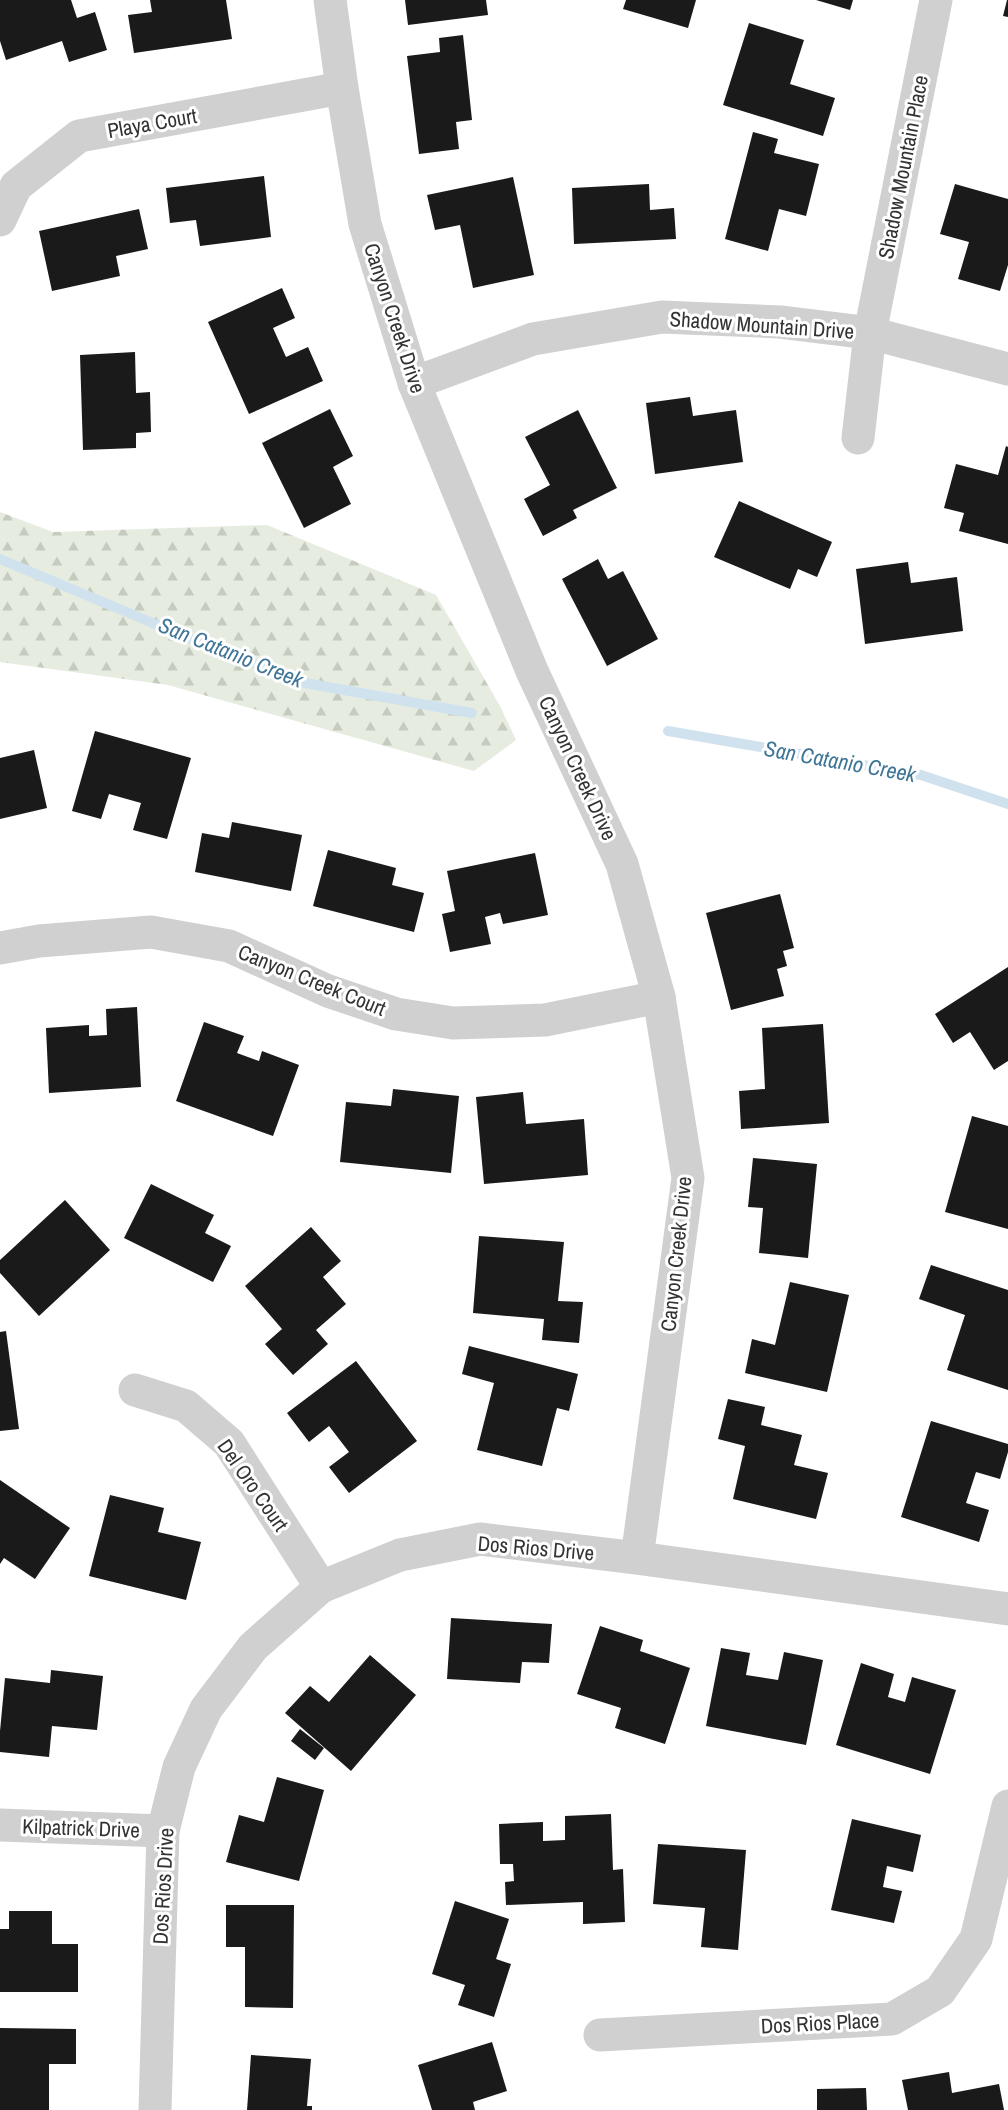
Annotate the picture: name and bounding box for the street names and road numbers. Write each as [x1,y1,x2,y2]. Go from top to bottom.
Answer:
street label: Shadow Mountain Place [871,73,935,261]
street label: Playa Court [105,101,199,145]
street label: Canyon Creek Drive [357,239,433,397]
street label: Shadow Mountain Drive [669,304,855,346]
street label: Canyon Creek Drive [532,691,624,845]
street label: Canyon Creek Court [234,937,390,1023]
street label: Canyon Creek Drive [653,1175,699,1333]
street label: Del Oro Court [211,1433,295,1537]
street label: Dos Rios Drive [477,1528,595,1568]
street label: Kilpatrick Drive [22,1811,140,1845]
street label: Dos Rios Drive [145,1827,181,1945]
street label: Dos Rios Place [760,2005,880,2041]

